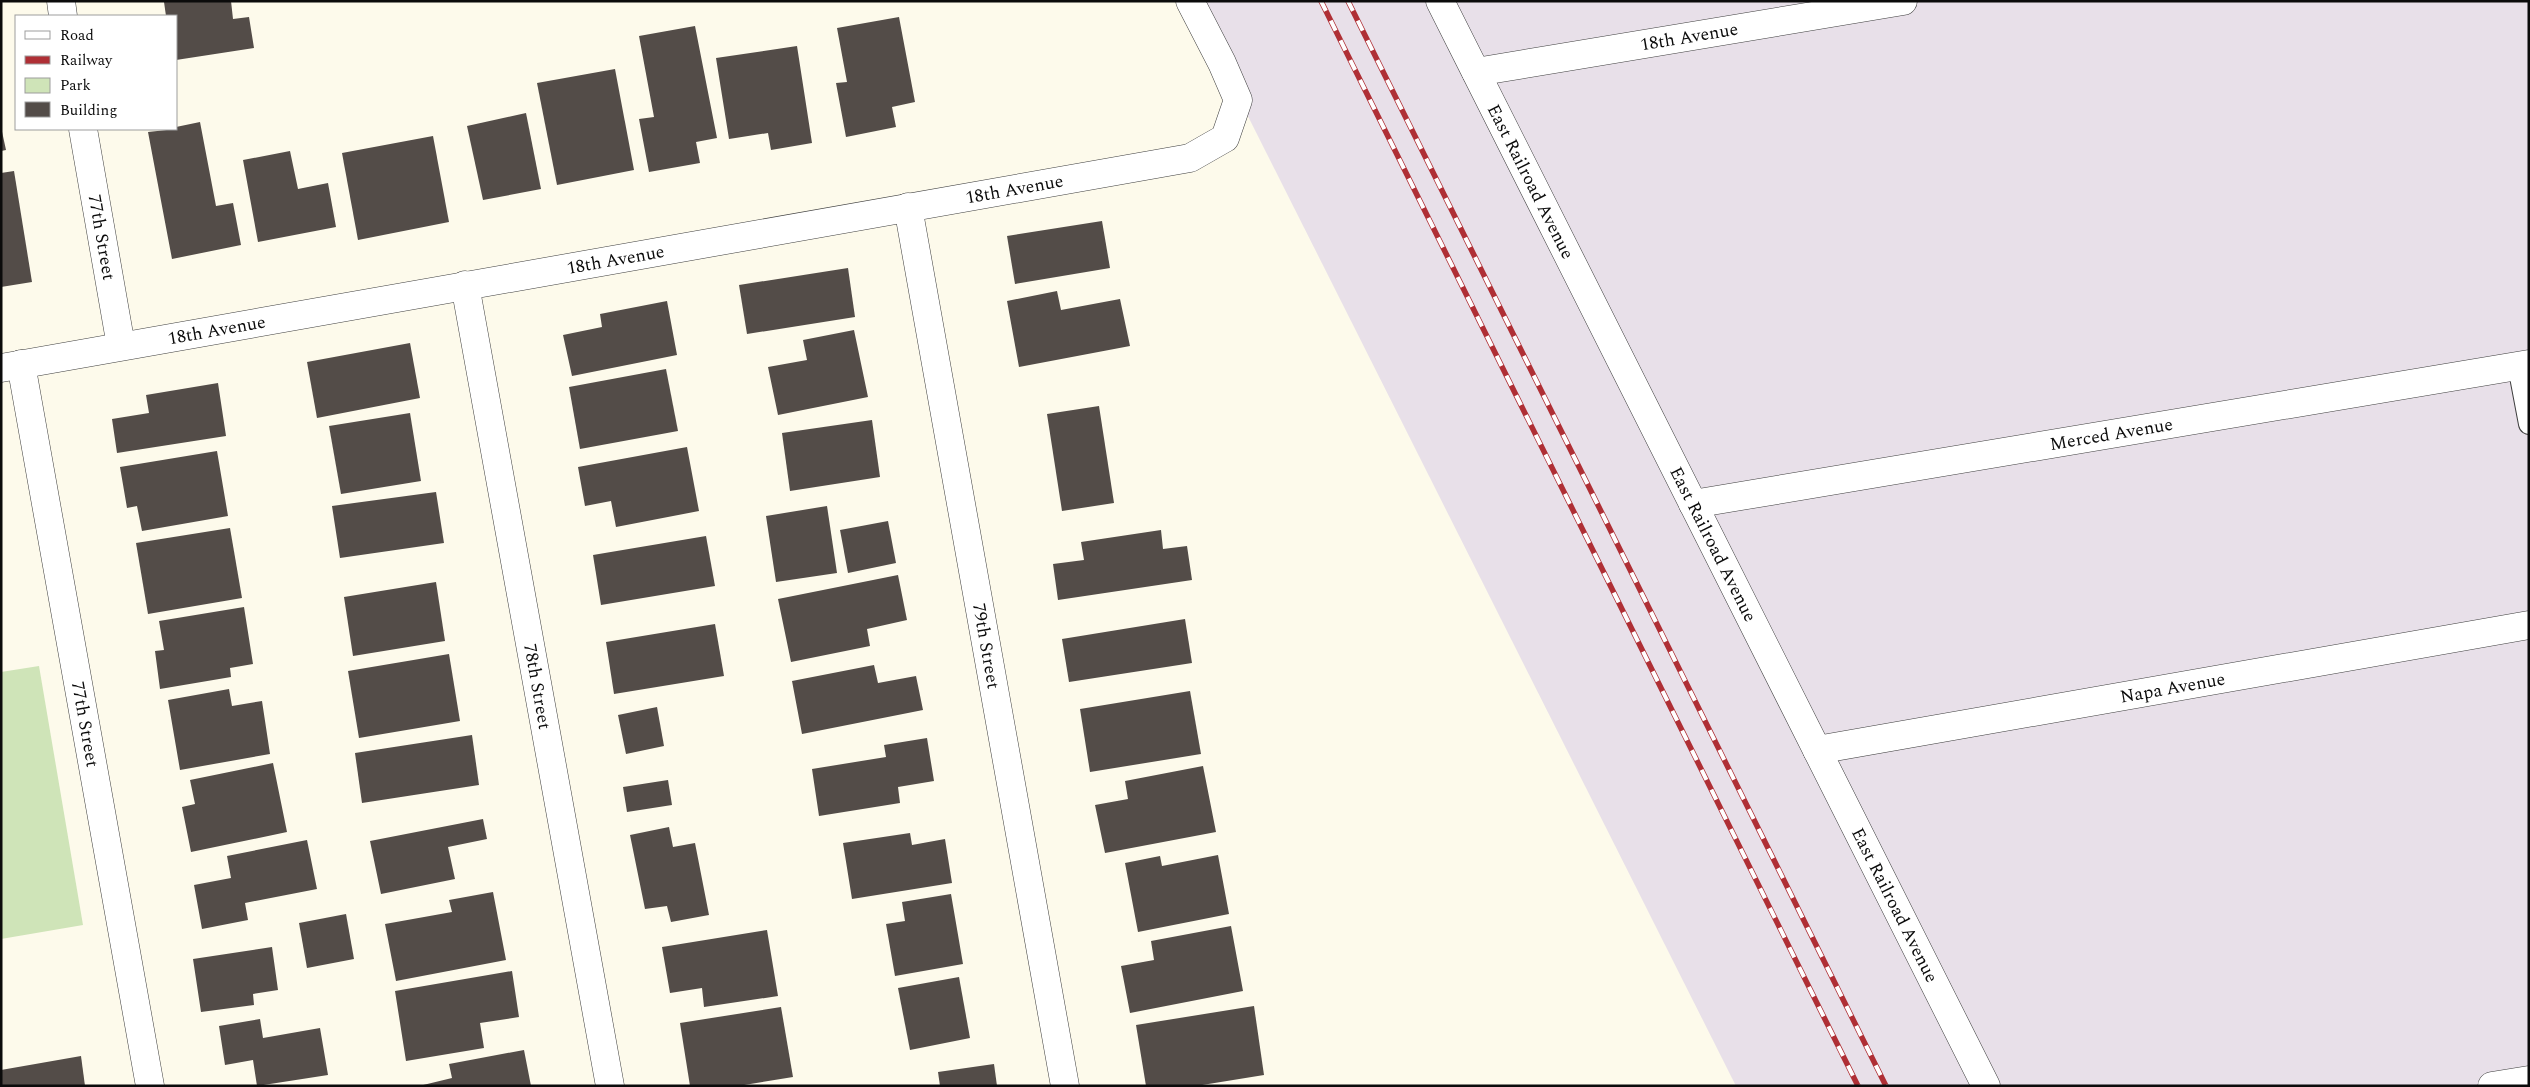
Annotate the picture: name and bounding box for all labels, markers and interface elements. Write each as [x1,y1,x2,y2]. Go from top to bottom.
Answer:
legend [15,15,178,130]
street label: 18th Avenue [1638,15,1740,58]
text: Road [60,24,94,47]
text: Railway [60,49,113,72]
text: Park [60,74,91,97]
text: Building [60,99,117,122]
street label: East Railroad Avenue [1480,99,1581,264]
street label: 18th Avenue [963,167,1065,211]
street label: 77th Street [81,192,123,282]
street label: 18th Avenue [564,238,666,281]
street label: 18th Avenue [166,308,268,352]
street label: Merced Avenue [2048,410,2175,458]
street label: East Railroad Avenue [1663,462,1764,626]
street label: 79th Street [966,601,1007,691]
street label: 78th Street [517,641,559,732]
street label: Napa Avenue [2118,665,2227,710]
street label: 77th Street [64,679,106,769]
street label: East Railroad Avenue [1844,823,1945,987]

